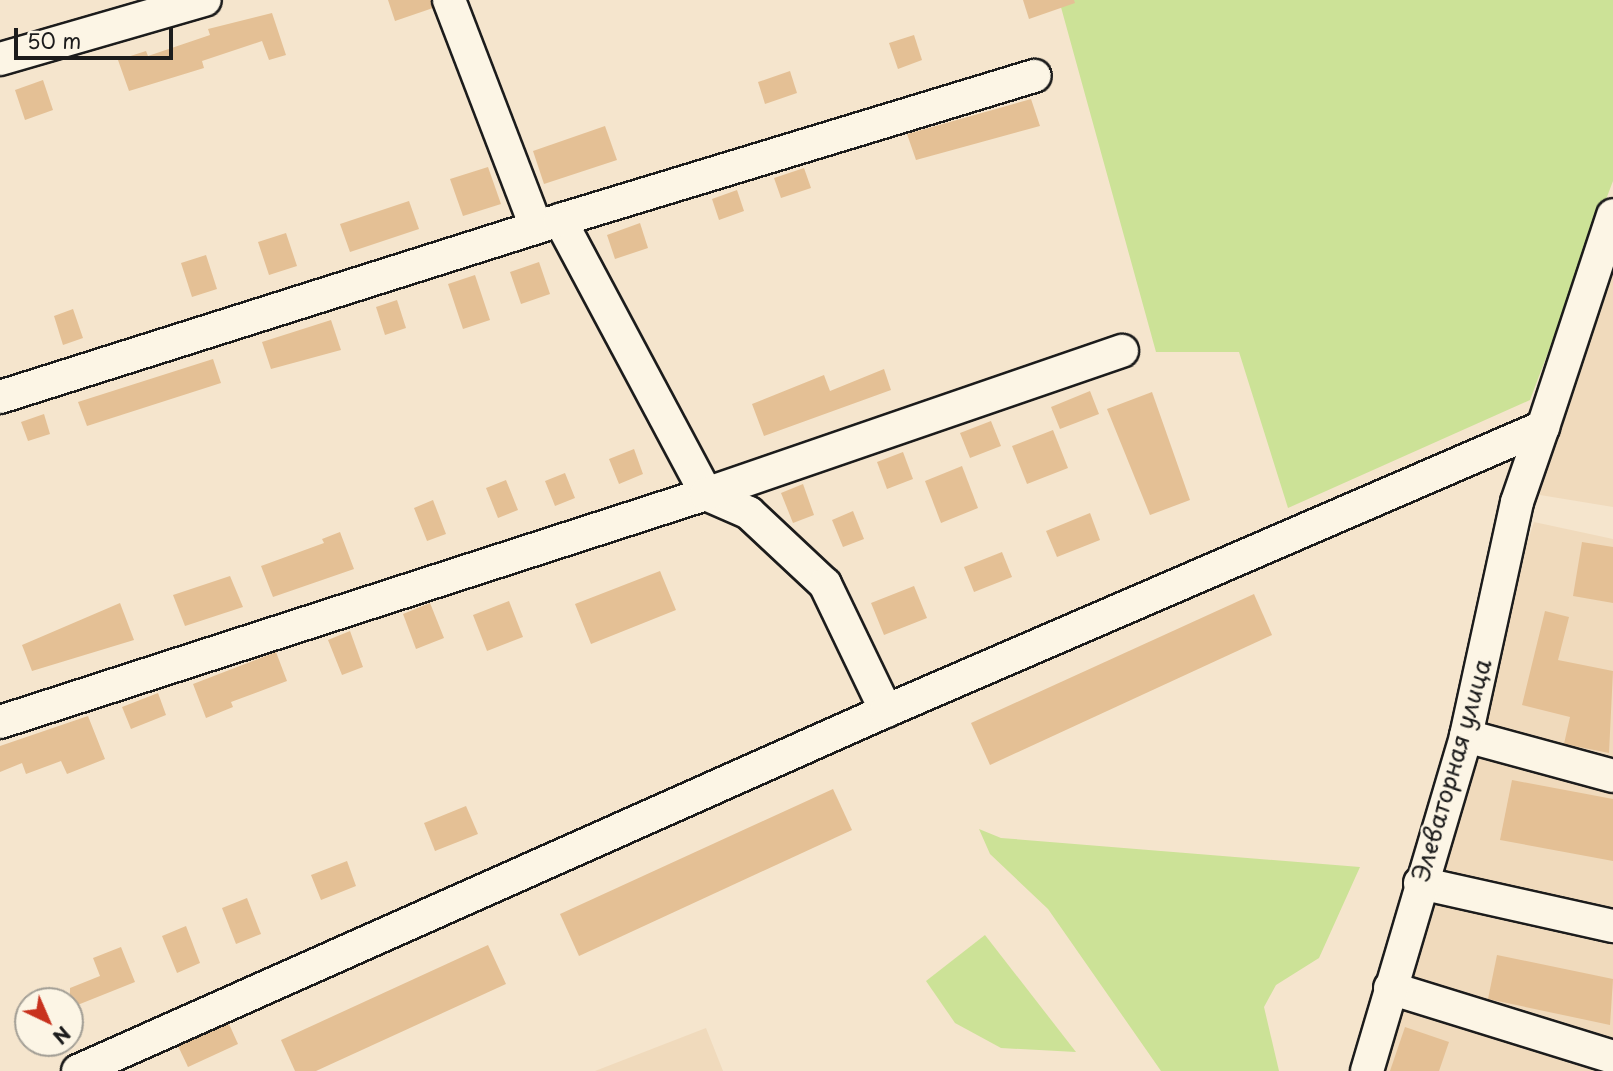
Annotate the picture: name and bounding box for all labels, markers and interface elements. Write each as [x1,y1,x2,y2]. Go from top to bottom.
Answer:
scale bar [18,14,177,58]
text: 50 m [27,24,81,56]
street label: Элеваторная улица [1405,655,1497,885]
north arrow [14,987,84,1057]
text: N [47,1020,77,1051]

